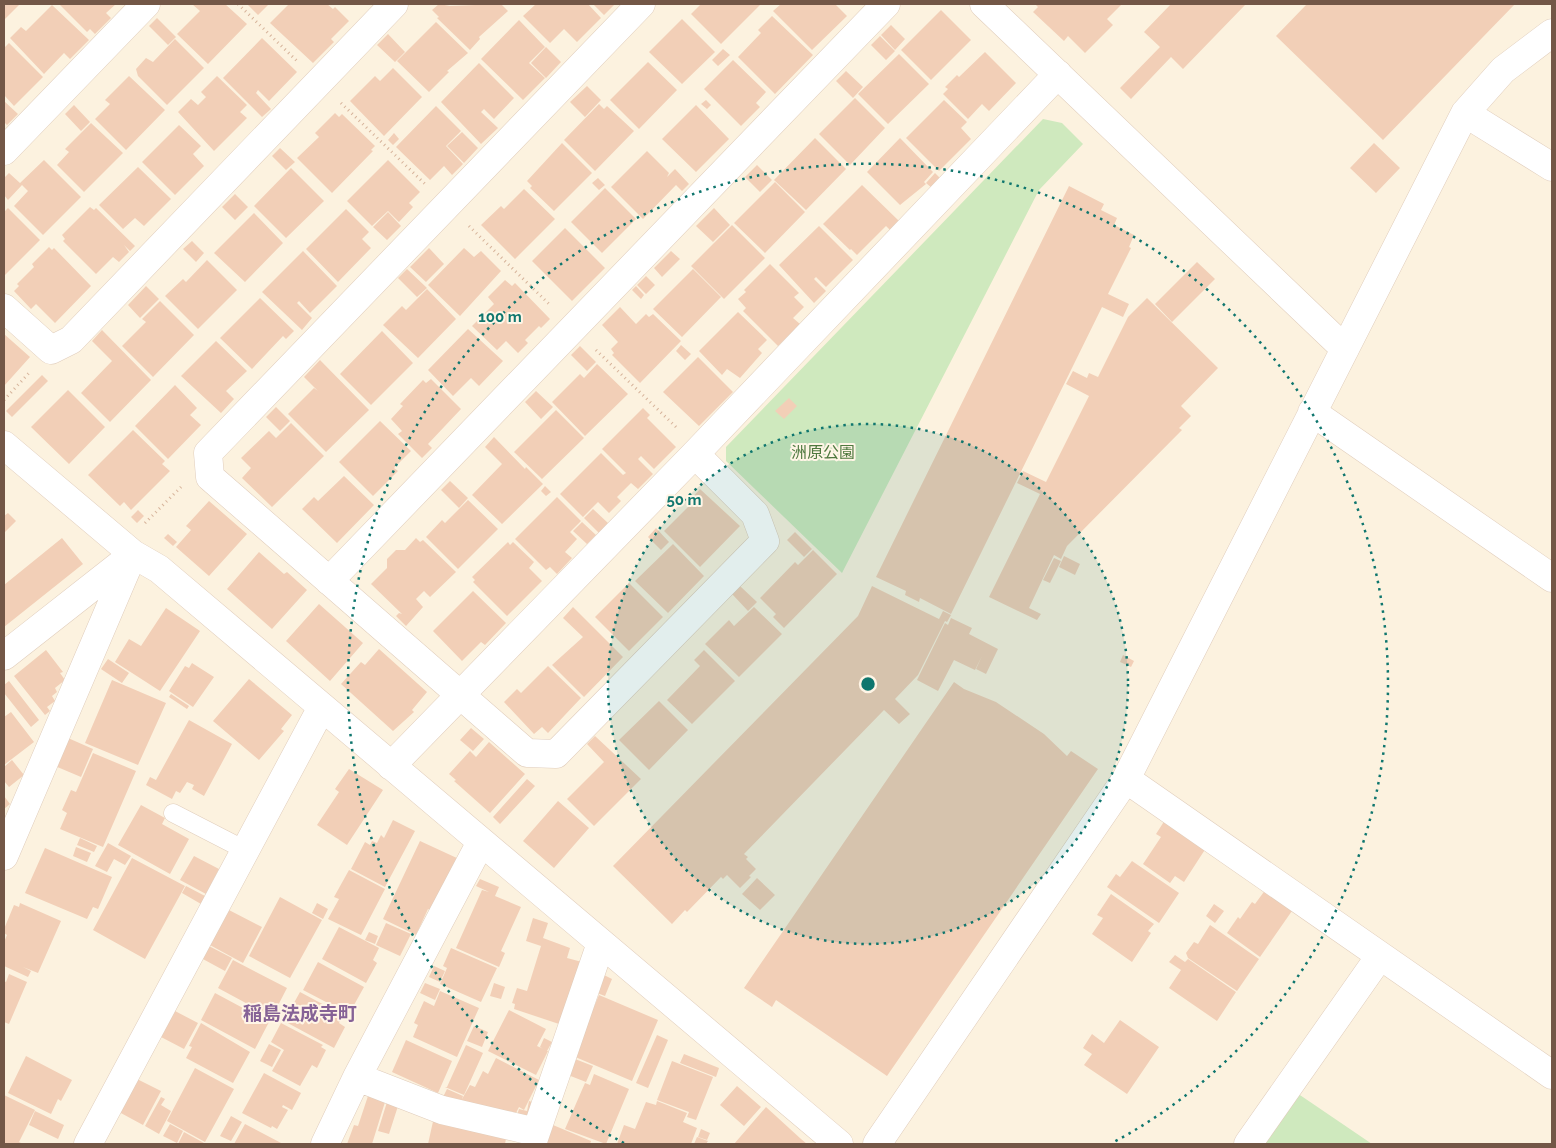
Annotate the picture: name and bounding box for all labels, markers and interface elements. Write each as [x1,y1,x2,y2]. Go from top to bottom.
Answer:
text: 100 m [478,308,522,326]
park label: 洲原公園 [791,443,855,462]
text: 50 m [666,491,702,509]
centre of rings [859,675,877,693]
district label: 稲島法成寺町 [243,1002,357,1024]

